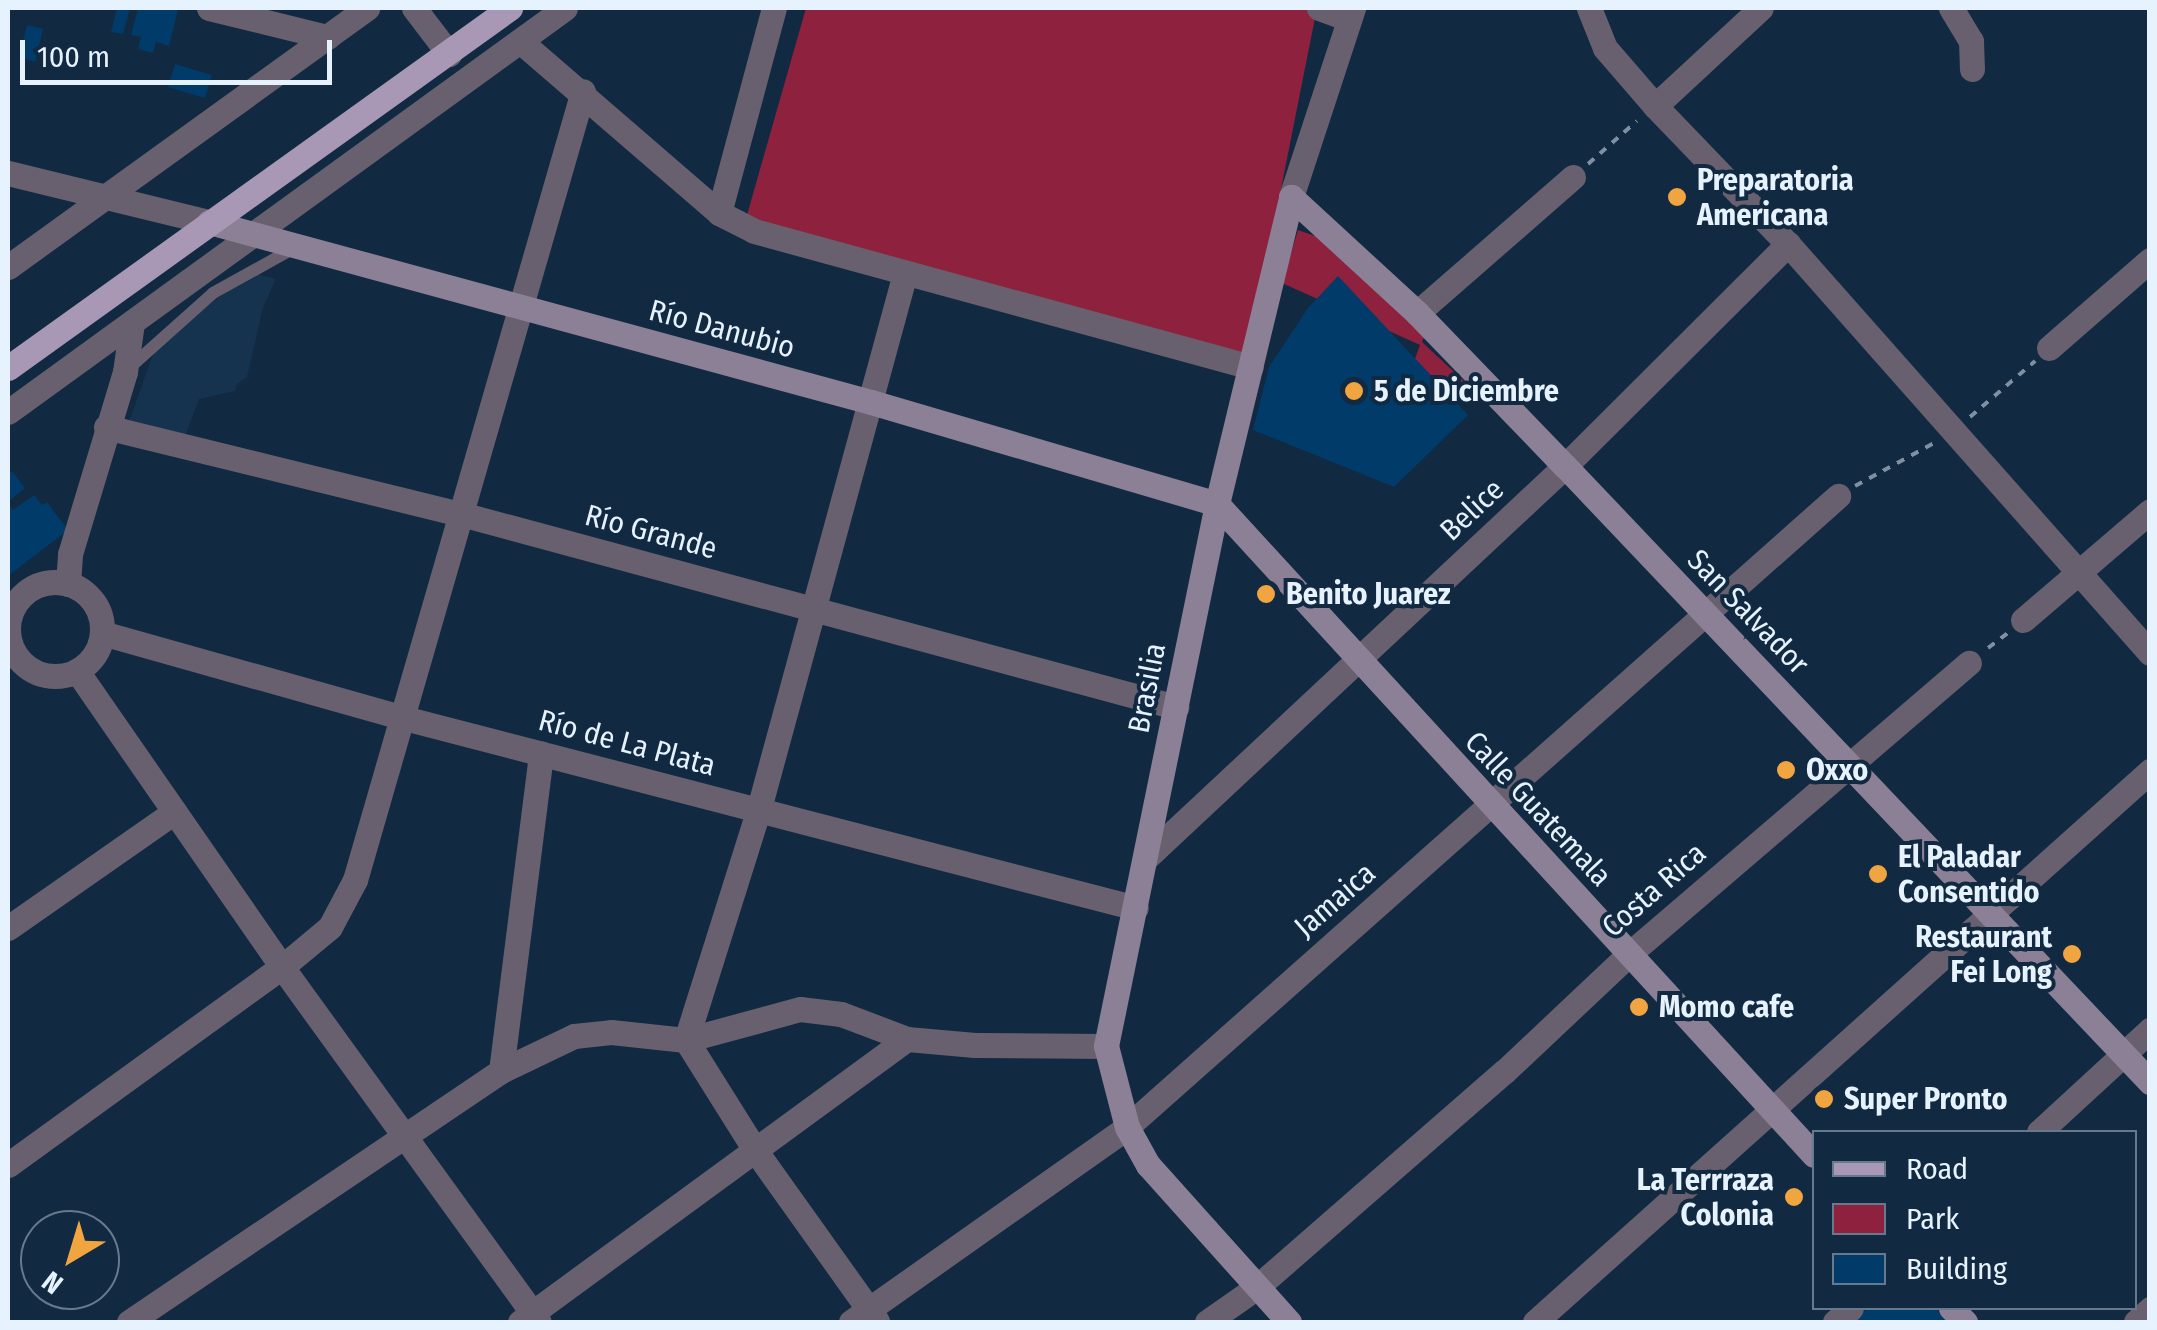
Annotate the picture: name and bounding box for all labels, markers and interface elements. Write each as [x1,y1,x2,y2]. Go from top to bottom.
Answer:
scale bar [25,20,338,82]
text: 100 m [37,39,110,75]
place label: Preparatoria Americana [1697,162,1854,232]
marker: Preparatoria Americana [1666,186,1688,208]
street label: Río Danubio [645,292,799,366]
place label: 5 de Diciembre [1374,373,1559,409]
marker: 5 de Diciembre [1343,380,1365,402]
street label: Belice [1433,472,1511,548]
street label: Río Grande [581,497,721,567]
street label: San Salvador [1680,542,1816,682]
place label: Benito Juarez [1286,576,1451,612]
marker: Benito Juarez [1255,583,1277,605]
street label: Brasilia [1121,640,1173,736]
street label: Río de La Plata [535,702,719,784]
street label: Calle Guatemala [1457,724,1619,894]
place label: Oxxo [1806,752,1868,788]
marker: Oxxo [1775,759,1797,781]
street label: Costa Rica [1595,835,1713,945]
place label: El Paladar Consentido [1898,839,2040,910]
street label: Jamaica [1287,855,1383,945]
marker: El Paladar Consentido [1867,863,1889,885]
place label: Restaurant Fei Long [1915,919,2052,990]
marker: Restaurant Fei Long [2061,943,2083,965]
place label: Momo cafe [1659,989,1794,1025]
marker: Momo cafe [1628,996,1650,1018]
place label: Super Pronto [1844,1081,2007,1117]
marker: Super Pronto [1813,1088,1835,1110]
legend [1812,1130,2137,1310]
text: Road [1906,1151,1968,1187]
place label: La Terrraza Colonia [1637,1162,1774,1232]
marker: La Terrraza Colonia [1783,1186,1805,1208]
text: Park [1906,1201,1959,1237]
north arrow [20,1210,120,1310]
text: Building [1906,1251,2007,1287]
text: N [36,1264,69,1301]

